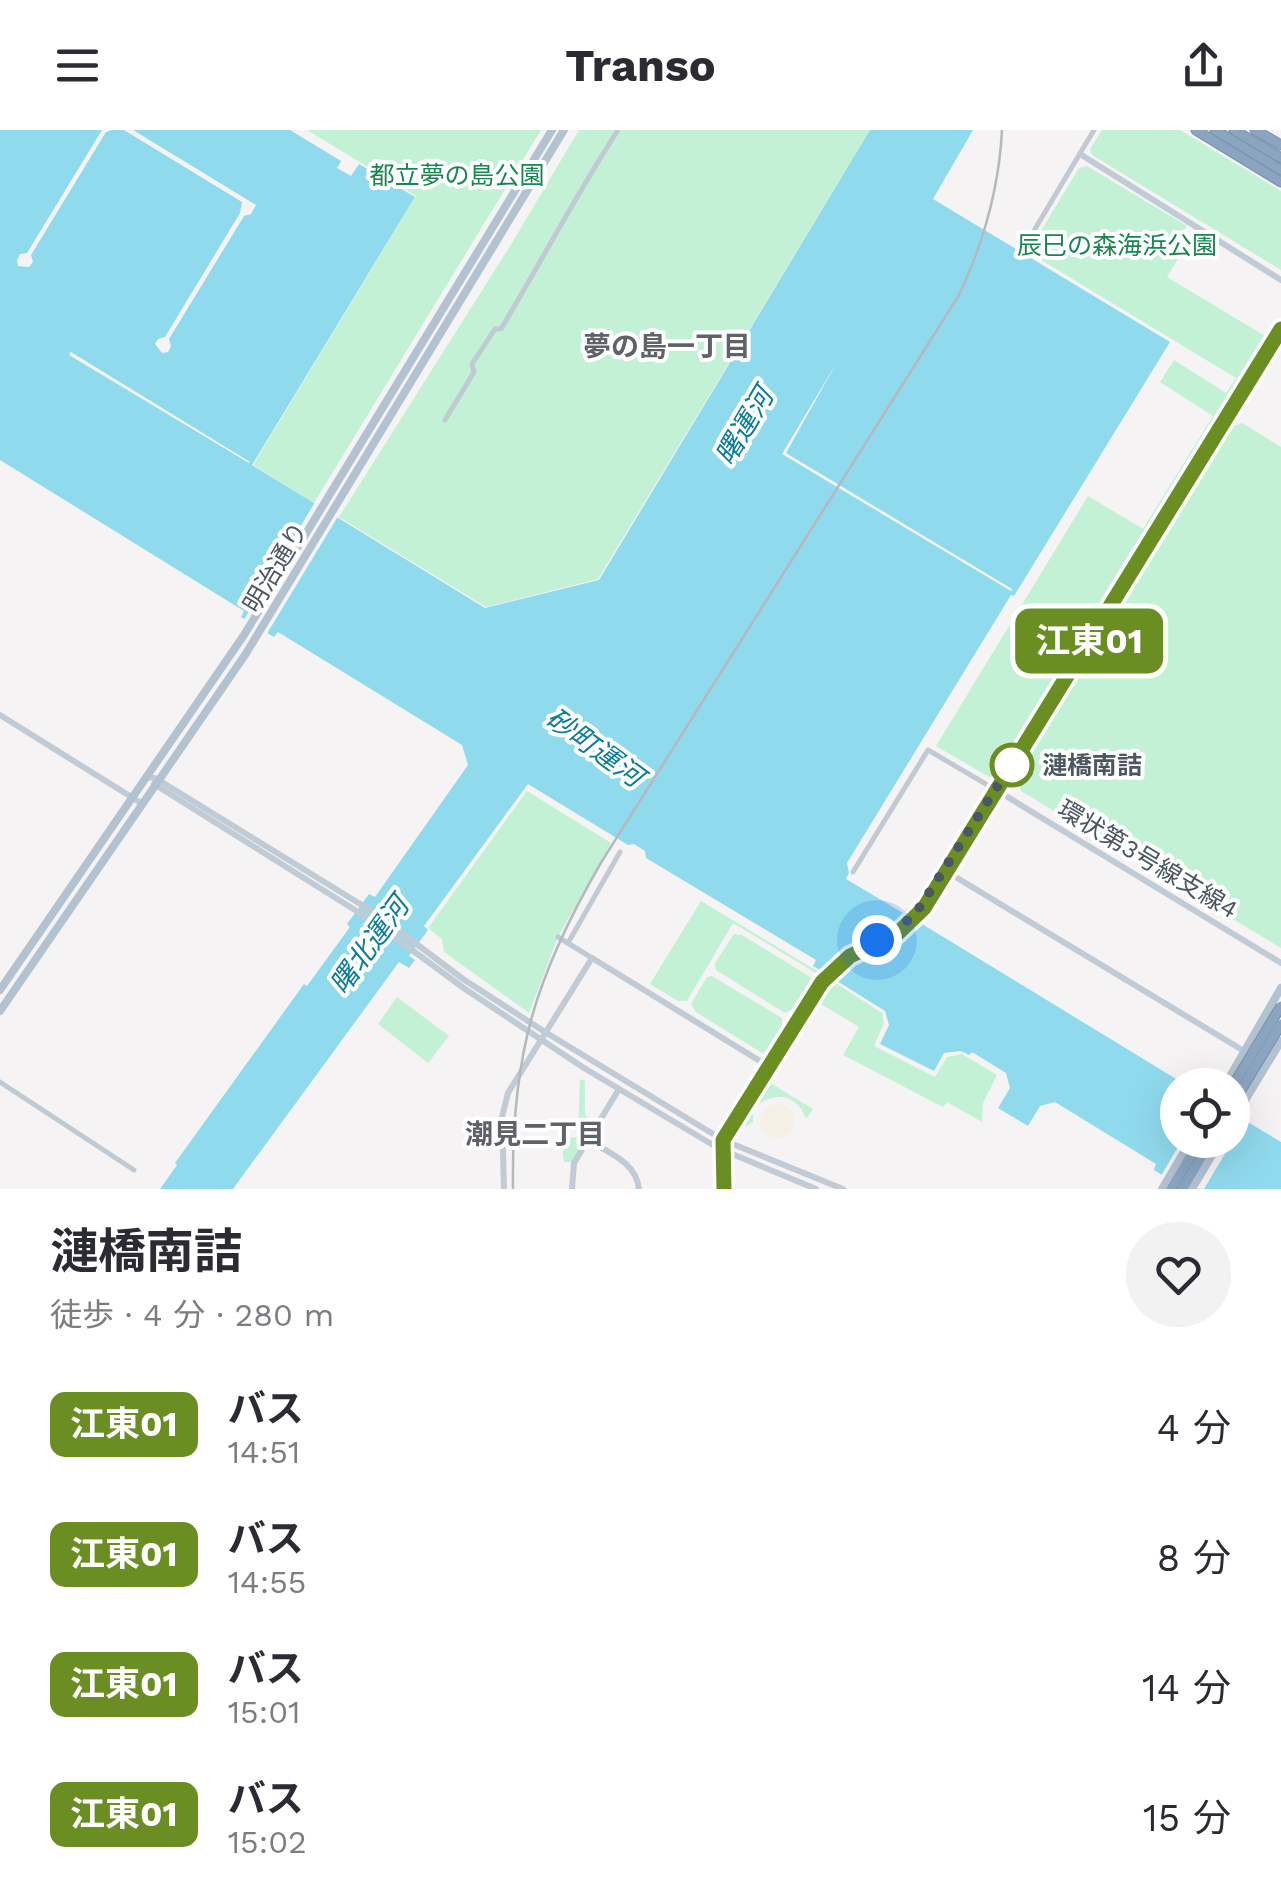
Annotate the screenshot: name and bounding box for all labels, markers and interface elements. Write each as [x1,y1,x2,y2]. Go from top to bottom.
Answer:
icon: menu [50,38,105,93]
icon: share [1176,38,1231,93]
text: Transo [565,39,716,92]
park label: 都立夢の島公園 [369,161,545,190]
park label: 辰巳の森海浜公園 [1017,231,1217,260]
district label: 夢の島一丁目 [583,330,751,363]
water label: 曙運河 [709,377,783,471]
street label: 明治通り [237,517,314,618]
line badge: 江東01 [1019,608,1159,674]
text: 江東01 [1035,620,1143,662]
water label: 砂町運河 [540,701,654,797]
marker: 漣橋南詰 [991,744,1033,786]
place label: 漣橋南詰 [1042,751,1142,780]
street label: 環状第3号線支線4 [1052,794,1243,925]
water label: 曙北運河 [323,886,419,1000]
your location [852,915,902,965]
map controls [1160,1068,1250,1158]
button: locate [1160,1068,1250,1158]
district label: 潮見二丁目 [465,1118,605,1151]
button: heart [1126,1222,1231,1327]
text: 漣橋南詰 [50,1223,242,1280]
text: 徒歩 · 4 分 · 280 m [50,1296,334,1334]
text: バス [228,1387,304,1431]
text: 江東01 [70,1403,178,1445]
text: 4 分 [1157,1406,1231,1450]
text: 14:51 [228,1433,300,1471]
text: バス [228,1517,304,1561]
text: 江東01 [70,1533,178,1575]
text: 8 分 [1157,1536,1231,1580]
text: 14:55 [228,1563,306,1601]
text: バス [228,1647,304,1691]
text: 江東01 [70,1663,178,1705]
text: 14 分 [1142,1666,1231,1710]
text: 15:01 [228,1693,301,1731]
text: バス [228,1777,304,1821]
text: 江東01 [70,1793,178,1835]
text: 15 分 [1143,1796,1231,1840]
text: 15:02 [228,1823,307,1861]

